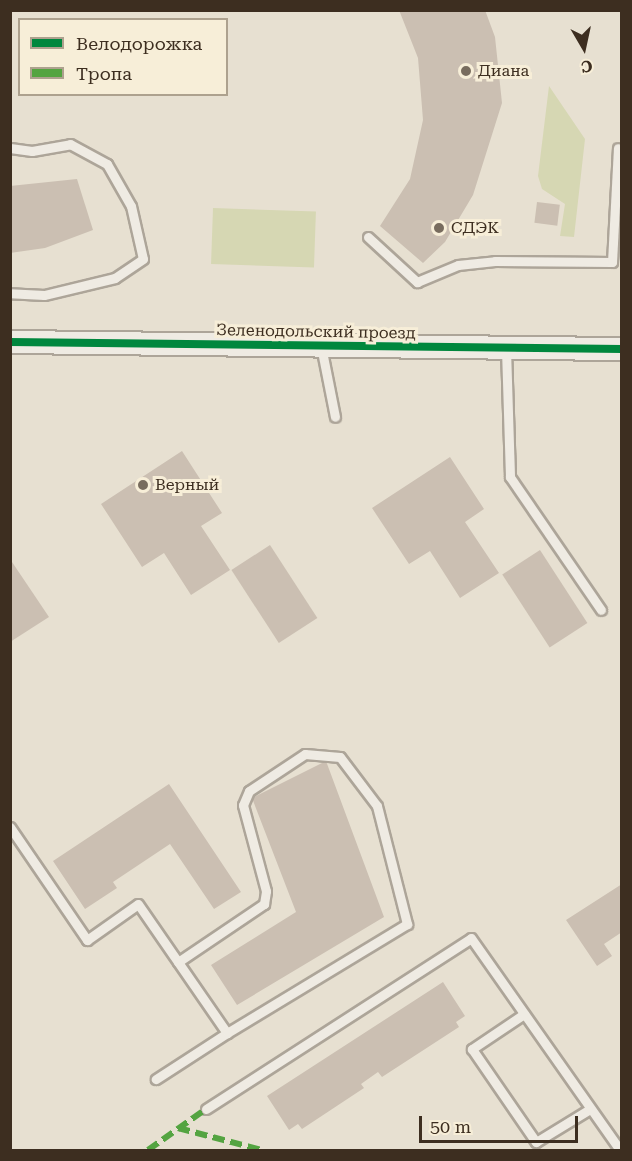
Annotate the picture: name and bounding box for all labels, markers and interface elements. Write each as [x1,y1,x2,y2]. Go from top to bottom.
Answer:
legend [18,18,228,96]
north arrow [554,18,614,78]
text: Велодорожка [76,33,202,54]
text: С [580,56,594,77]
place label: Диана [478,61,529,81]
text: Тропа [76,63,132,84]
marker: Диана [459,64,473,78]
place label: СДЭК [451,218,499,238]
marker: СДЭК [432,221,446,235]
street label: Зеленодольский проезд [216,321,416,343]
place label: Верный [155,475,219,495]
marker: Верный [136,478,150,492]
scale bar [422,1104,581,1142]
text: 50 m [430,1116,471,1137]

